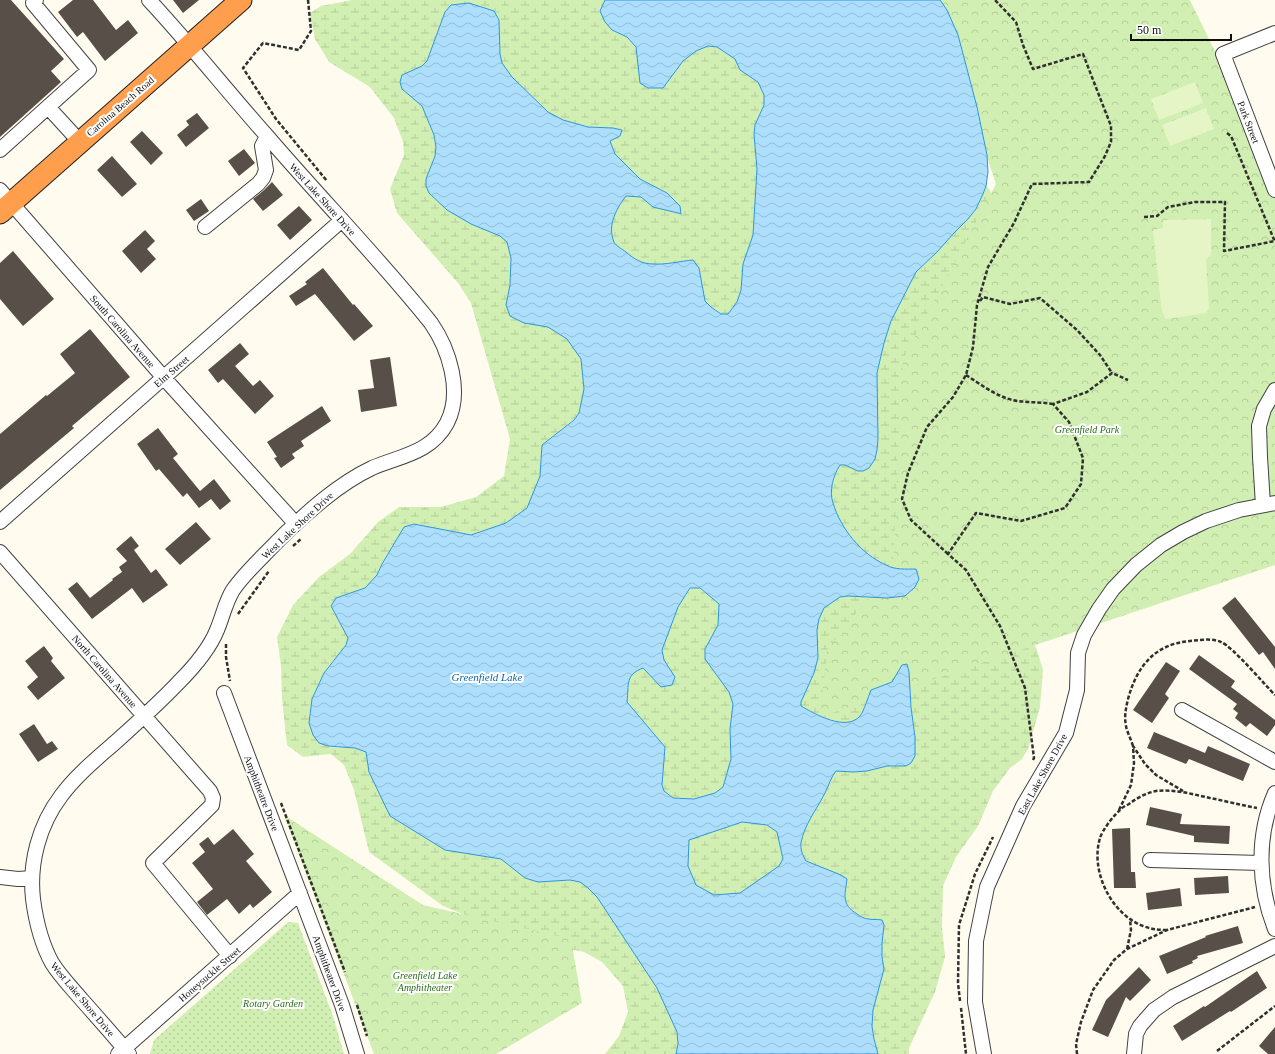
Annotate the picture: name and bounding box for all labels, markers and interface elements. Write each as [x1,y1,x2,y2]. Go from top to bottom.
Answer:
scale bar [1131,16,1231,42]
text: 50 m [1137,23,1162,37]
street label: Carolina Beach Road [84,74,156,139]
street label: Park Street [1235,100,1262,145]
street label: West Lake Shore Drive [287,161,358,238]
street label: South Carolina Avenue [88,293,158,370]
street label: Elm Street [152,353,191,389]
park label: Greenfield Park [1055,424,1120,435]
street label: West Lake Shore Drive [259,489,336,561]
street label: North Carolina Avenue [70,633,140,710]
water label: Greenfield Lake [452,671,522,683]
street label: East Lake Shore Drive [1016,731,1070,817]
street label: Amphitheatre Drive [242,754,281,833]
street label: Amphitheater Drive [311,934,349,1013]
street label: Honeysuckle Street [176,944,243,1004]
street label: West Lake Shore Drive [48,960,117,1039]
park label: Greenfield Lake Amphitheater [393,970,458,993]
park label: Rotary Garden [242,998,303,1009]

